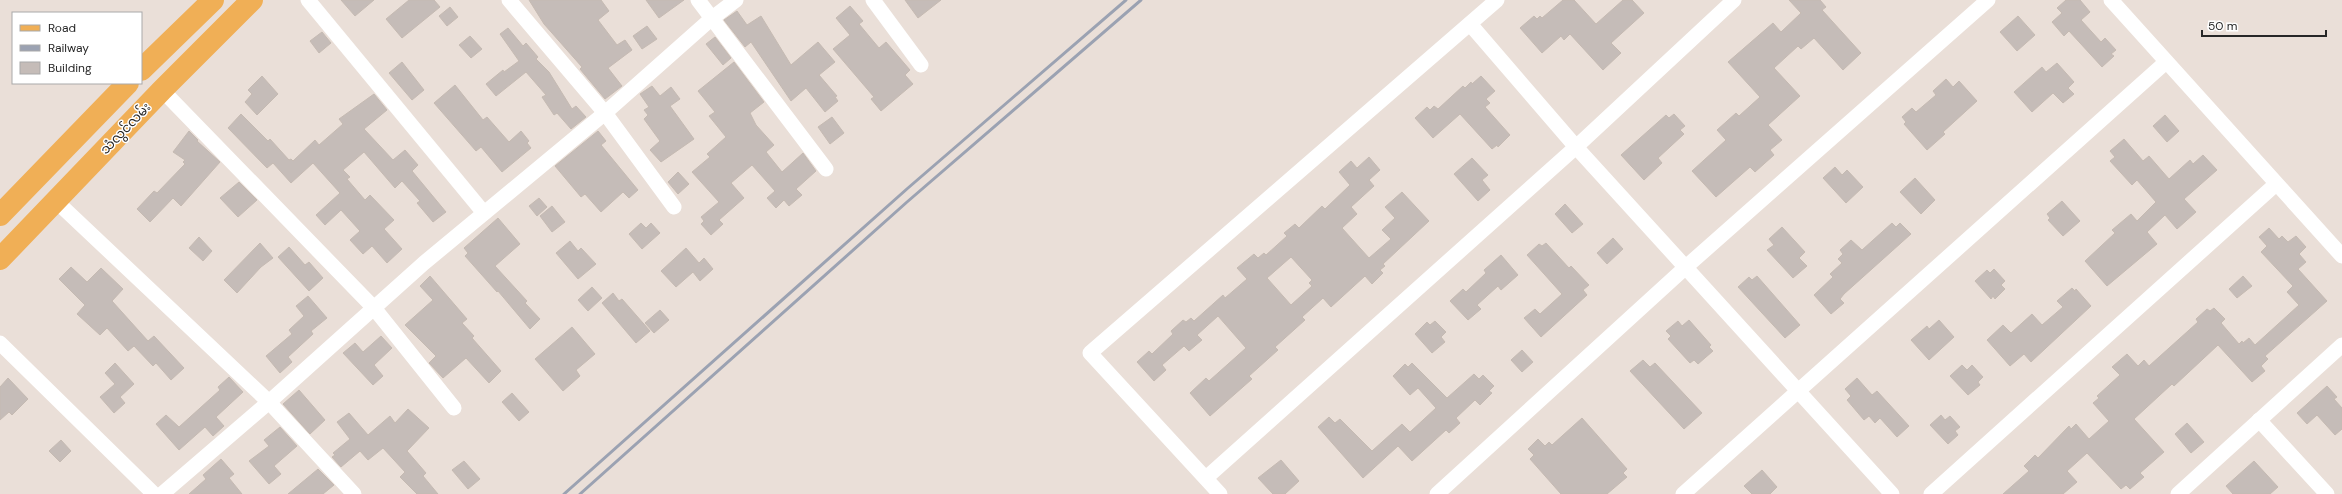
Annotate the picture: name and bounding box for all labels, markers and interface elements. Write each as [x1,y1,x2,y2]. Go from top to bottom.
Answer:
legend [12,12,142,84]
scale bar [2202,12,2326,38]
text: 50 m [2208,18,2237,34]
text: Road [48,20,76,36]
text: Railway [48,40,89,56]
text: Building [48,60,92,76]
street label: သံလွင်လမ်း [96,99,156,159]

